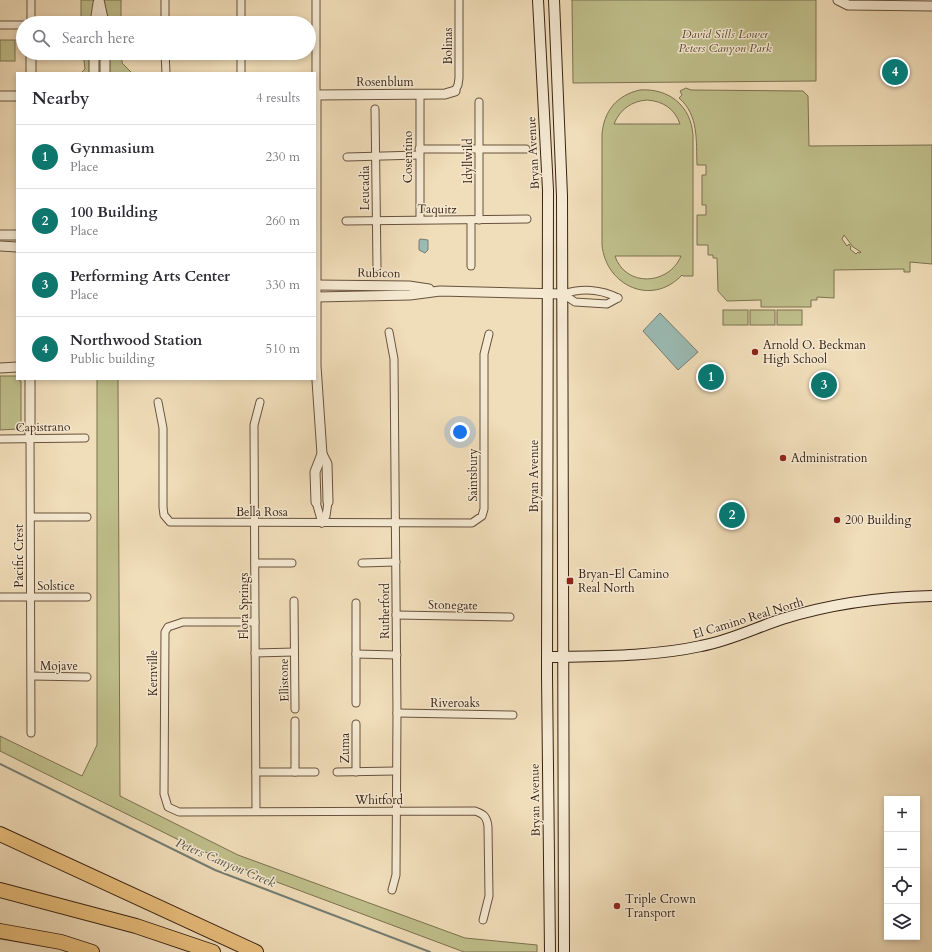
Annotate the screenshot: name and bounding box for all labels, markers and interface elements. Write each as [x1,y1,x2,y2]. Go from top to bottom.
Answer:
search box [16,16,316,60]
park label: David Sills Lower Peters Canyon Park [678,26,772,56]
icon: search [30,27,52,49]
street label: Bolinas [440,27,456,65]
text: Search here [62,28,135,48]
pin: 4 [882,57,908,87]
street label: Rosenblum [356,74,415,90]
text: Nearby [32,87,89,110]
text: 4 results [256,89,300,107]
street label: Bryan Avenue [523,116,543,190]
street label: Cosentino [400,130,416,183]
text: Gynmasium [70,138,155,158]
street label: Idyllwild [460,138,476,184]
text: 1 [42,148,48,166]
text: 230 m [266,148,300,166]
text: Place [70,158,98,176]
street label: Leucadia [357,165,373,210]
street label: Taquitz [417,201,458,217]
text: 100 Building [70,202,157,222]
text: 2 [42,212,48,230]
text: 260 m [266,212,300,230]
text: Place [70,222,98,240]
street label: Rubicon [357,265,401,281]
text: Performing Arts Center [70,266,230,286]
text: 3 [42,276,48,294]
text: 330 m [266,276,300,294]
text: Place [70,286,98,304]
text: Northwood Station [70,330,202,350]
place label: Arnold O. Beckman High School [763,337,866,367]
text: 4 [42,340,48,358]
text: 510 m [266,340,300,358]
marker: Arnold O. Beckman High School [750,347,760,357]
text: Public building [70,350,155,368]
pin: 1 [698,362,724,392]
pin: 3 [811,370,837,400]
street label: Capistrano [15,419,71,435]
your location [450,422,470,442]
street label: Bryan Avenue [526,439,542,513]
street label: Saintsbury [465,448,481,501]
place label: Administration [791,450,868,466]
marker: Administration [778,453,788,463]
pin: 2 [719,500,745,530]
street label: Bella Rosa [236,504,289,520]
place label: 200 Building [845,512,911,528]
marker: 200 Building [832,515,842,525]
street label: Pacific Crest [11,524,27,588]
place label: Bryan-El Camino Real North [578,566,670,596]
street label: Flora Springs [236,573,252,639]
marker: Bryan-El Camino Real North [565,576,575,586]
street label: Solstice [37,578,75,594]
street label: Rutherford [377,582,393,639]
street label: El Camino Real North [691,593,806,642]
street label: Stonegate [428,597,478,613]
street label: Kernville [145,650,161,696]
street label: Mojave [40,658,78,674]
street label: Ellistone [276,658,292,702]
street label: Riveroaks [430,695,480,711]
street label: Zuma [337,732,353,763]
street label: Bryan Avenue [526,763,544,837]
street label: Whitford [354,792,404,808]
map controls [884,796,920,940]
button: + [884,796,920,832]
button: − [884,832,920,868]
water label: Peters Canyon Creek [173,834,279,892]
button: locate [884,868,920,904]
place label: Triple Crown Transport [625,891,696,921]
marker: Triple Crown Transport [612,901,622,911]
button: layers [884,904,920,940]

